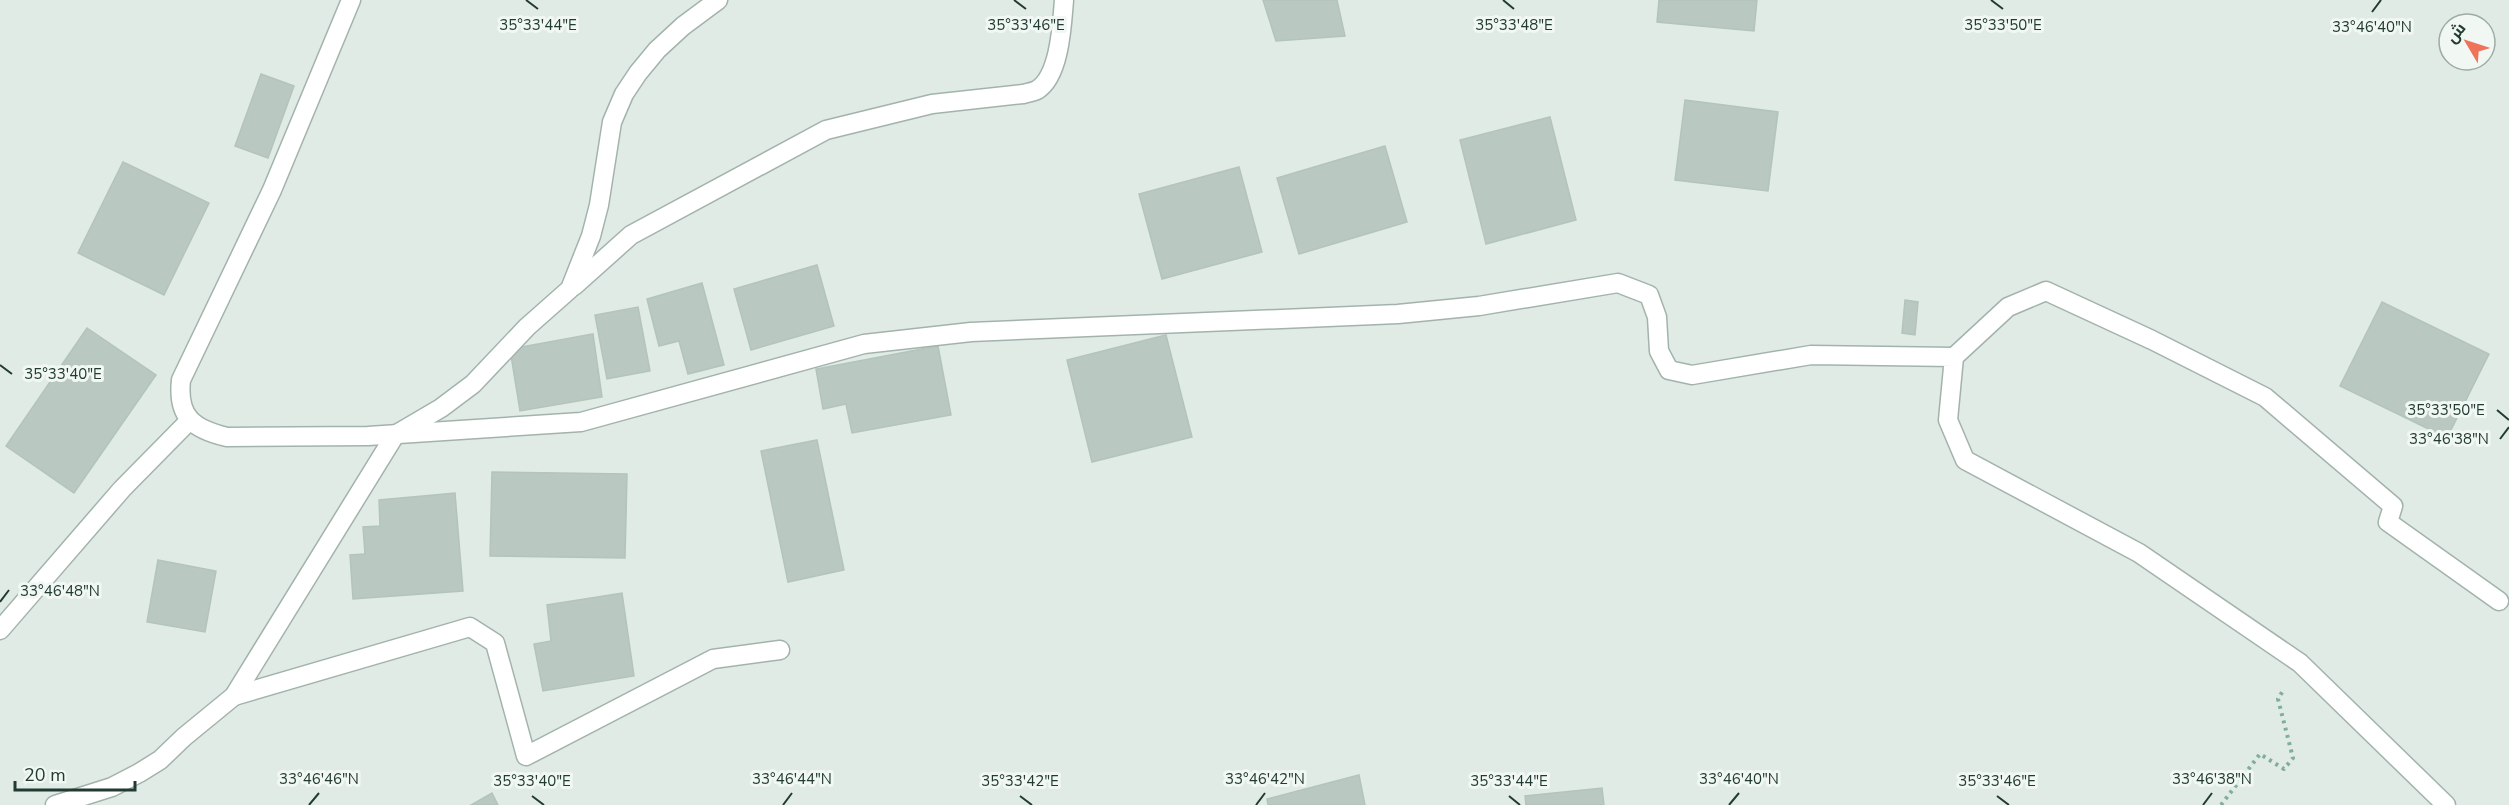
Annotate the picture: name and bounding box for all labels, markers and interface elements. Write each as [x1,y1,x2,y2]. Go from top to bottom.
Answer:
north arrow [2437,12,2497,72]
text: 35°33'44"E [499,15,577,35]
text: 35°33'46"E [987,15,1065,35]
text: 35°33'48"E [1475,15,1553,35]
text: 35°33'50"E [1964,15,2042,35]
text: 33°46'40"N [2332,17,2412,37]
text: ش [2441,18,2471,48]
text: 35°33'40"E [24,364,102,384]
text: 35°33'50"E [2407,400,2485,420]
text: 33°46'38"N [2409,429,2489,449]
text: 33°46'48"N [20,581,100,601]
scale bar [15,754,135,792]
text: 20 m [24,763,66,787]
text: 33°46'46"N [279,769,359,789]
text: 33°46'44"N [752,769,832,789]
text: 33°46'42"N [1225,769,1305,789]
text: 33°46'40"N [1699,769,1779,789]
text: 33°46'38"N [2172,769,2252,789]
text: 35°33'40"E [493,771,571,791]
text: 35°33'42"E [981,771,1059,791]
text: 35°33'44"E [1470,771,1548,791]
text: 35°33'46"E [1958,771,2036,791]

